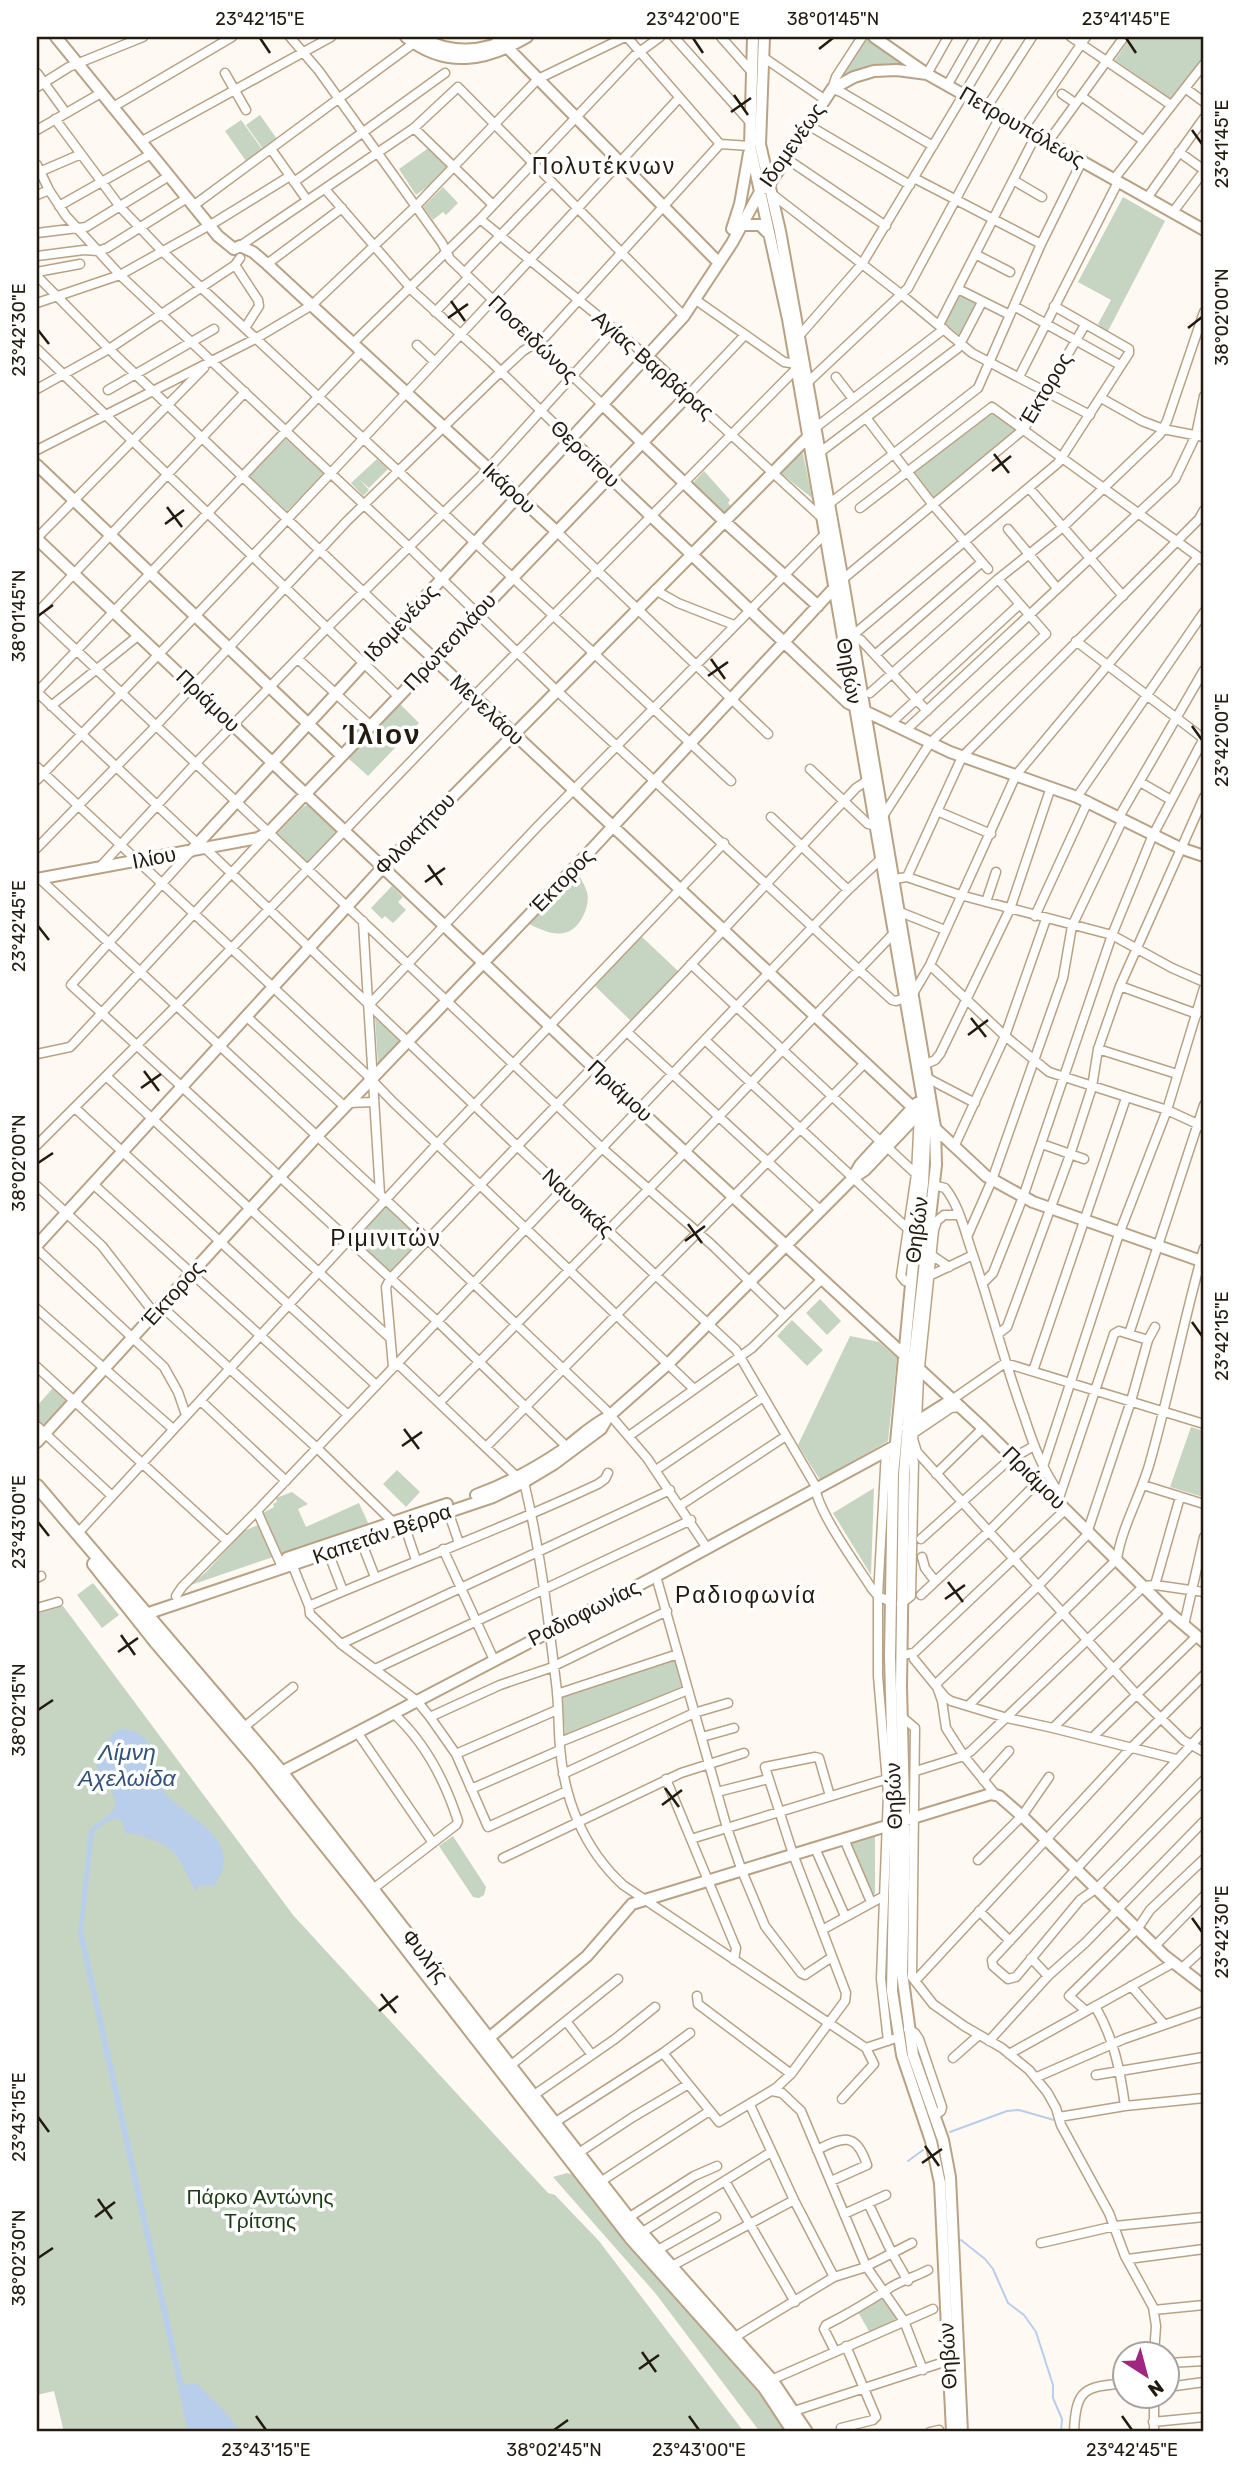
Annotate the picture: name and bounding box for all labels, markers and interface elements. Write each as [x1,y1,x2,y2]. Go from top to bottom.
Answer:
text: 23°42'15"E [215,8,305,30]
text: 23°42'00"E [646,8,740,30]
text: 38°01'45"N [787,8,879,30]
text: 23°41'45"E [1082,8,1170,30]
street label: Πετρουπόλεως [955,81,1089,172]
street label: Ιδομενέως [754,98,830,192]
text: 23°41'45"E [1211,100,1233,188]
district label: Πολυτέκνων [532,152,676,180]
text: 38°02'00"N [1211,268,1233,366]
text: 23°42'30"E [8,283,30,377]
street label: Ποσειδώνος [484,290,583,387]
street label: Αγίας Βαρβάρας [587,305,719,424]
street label: Έκτορος [1014,348,1077,430]
street label: Θερσίτου [546,415,625,493]
street label: Ικάρου [478,457,541,518]
text: 38°01'45"N [8,570,30,662]
street label: Ιδομενέως [358,579,443,667]
street label: Πρωτεσιλάου [398,588,501,696]
street label: Θηβών [831,636,868,706]
street label: Πριάμου [171,664,246,737]
street label: Μενελάου [445,669,530,750]
text: 23°42'00"E [1211,693,1233,787]
district label: Ίλιον [342,718,422,751]
street label: Φιλοκτήτου [369,787,460,880]
street label: Ιλίου [130,841,178,874]
street label: Έκτορος [524,843,599,919]
text: 23°42'45"E [8,880,30,972]
street label: Πριάμου [583,1054,658,1127]
text: 38°02'00"N [8,1114,30,1212]
street label: Ναυσικάς [537,1163,619,1242]
street label: Θηβών [900,1195,933,1265]
district label: Ριμινιτών [330,1224,442,1252]
street label: Έκτορος [136,1255,209,1333]
text: 23°42'15"E [1211,1291,1233,1381]
street label: Πριάμου [998,1441,1071,1514]
text: 23°43'00"E [8,1475,30,1569]
street label: Καπετάν Βέρρα [309,1498,454,1569]
street label: Ραδιοφωνίας [524,1574,644,1651]
district label: Ραδιοφωνία [675,1581,817,1609]
text: 38°02'15"N [8,1664,30,1756]
water label: Λίμνη Αχελωίδα [76,1738,177,1792]
street label: Θηβών [880,1762,907,1830]
text: 23°42'30"E [1211,1885,1233,1979]
street label: Φυλής [397,1924,454,1987]
text: 23°43'15"E [8,2072,30,2162]
park label: Πάρκο Αντώνης Τρίτσης [186,2184,334,2233]
text: 38°02'30"N [8,2210,30,2306]
street label: Θηβών [933,2322,962,2390]
north arrow [1112,2340,1182,2410]
text: N [1143,2375,1168,2402]
text: 23°43'15"E [221,2439,311,2461]
text: 38°02'45"N [506,2439,602,2461]
text: 23°43'00"E [652,2439,746,2461]
text: 23°42'45"E [1086,2439,1178,2461]

